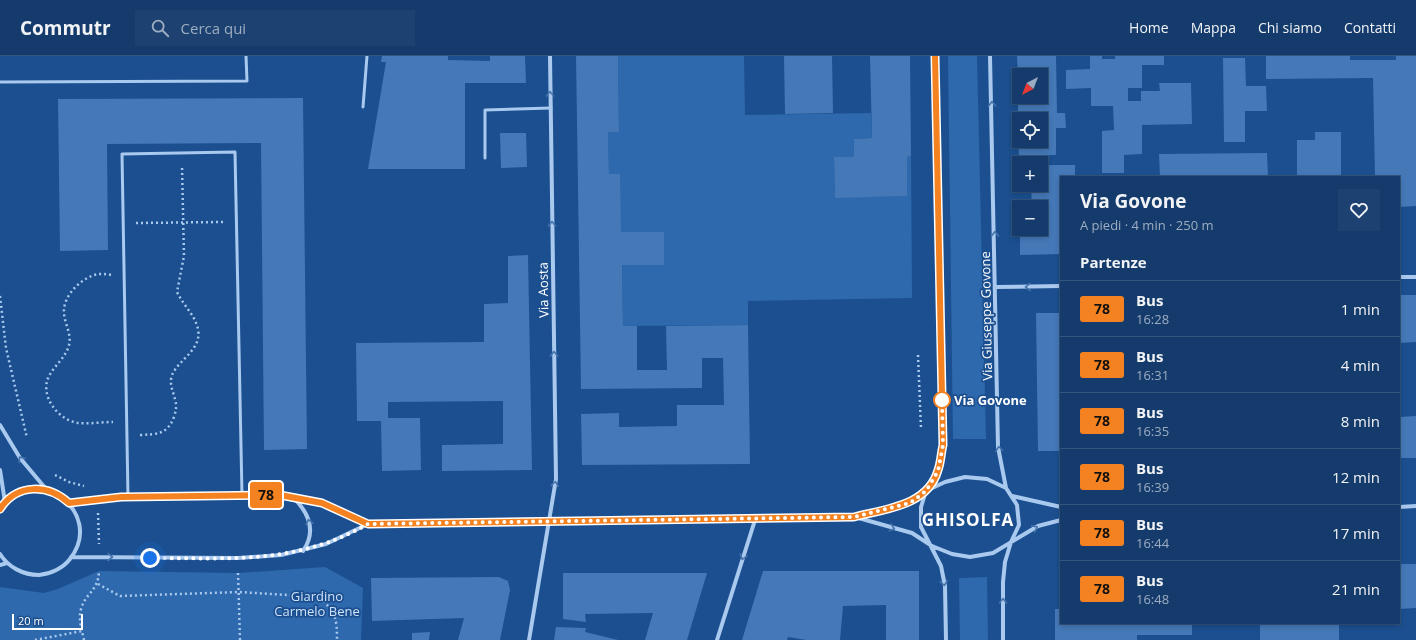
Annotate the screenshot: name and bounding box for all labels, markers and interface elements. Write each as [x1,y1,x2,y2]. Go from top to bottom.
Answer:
search box [135,10,415,46]
text: Commutr [20,15,111,41]
icon: search [149,17,171,39]
text: Cerca qui [181,18,246,38]
text: Home [1129,18,1169,37]
text: Mappa [1191,18,1236,37]
text: Chi siamo [1258,18,1322,37]
text: Contatti [1344,18,1396,37]
north arrow [1012,68,1048,104]
map controls [1012,68,1048,236]
one-way arrow [546,91,554,97]
one-way arrow [987,101,996,107]
button: locate [1012,112,1048,148]
button: + [1012,156,1048,192]
text: Via Govone [1080,188,1186,214]
button: heart [1338,189,1380,231]
button: − [1012,200,1048,236]
text: A piedi · 4 min · 250 m [1080,216,1214,234]
one-way arrow [548,221,556,227]
one-way arrow [990,231,999,237]
street label: Via Giuseppe Govone [976,251,996,381]
text: Partenze [1080,252,1147,272]
street label: Via Aosta [534,262,552,318]
one-way arrow [1025,282,1031,291]
text: Bus [1136,290,1163,310]
text: 78 [1094,299,1110,318]
text: 1 min [1341,299,1380,319]
text: 16:28 [1136,310,1169,328]
text: Bus [1136,346,1163,366]
one-way arrow [550,351,558,357]
text: 78 [1094,355,1110,374]
text: 4 min [1341,355,1380,375]
text: 16:31 [1136,366,1169,384]
marker: Via Govone [933,391,951,409]
place label: Via Govone [954,391,1027,409]
text: Bus [1136,402,1163,422]
text: 78 [1094,411,1110,430]
text: 8 min [1341,411,1380,431]
text: 16:35 [1136,422,1169,440]
one-way arrow [995,446,1004,453]
one-way arrow [19,457,26,464]
text: Bus [1136,458,1163,478]
text: 78 [1094,467,1110,486]
text: 12 min [1332,467,1380,487]
text: 16:39 [1136,478,1169,496]
one-way arrow [550,481,559,487]
line badge: 78 [248,482,284,508]
text: 78 [258,485,274,504]
district label: GHISOLFA [922,508,1014,531]
text: Bus [1136,514,1163,534]
one-way arrow [305,518,313,525]
one-way arrow [888,523,895,532]
text: 78 [1094,523,1110,542]
text: 17 min [1332,523,1380,543]
one-way arrow [1030,525,1038,533]
text: 16:44 [1136,534,1169,552]
your location [140,548,160,568]
one-way arrow [107,553,113,561]
one-way arrow [739,553,747,560]
text: Bus [1136,570,1163,590]
text: 78 [1094,579,1110,598]
text: 21 min [1332,579,1380,599]
one-way arrow [939,580,948,586]
park label: Giardino Carmelo Bene [274,587,360,620]
text: 16:48 [1136,590,1169,608]
one-way arrow [999,598,1007,604]
scale bar [12,612,83,631]
text: 20 m [18,613,44,628]

